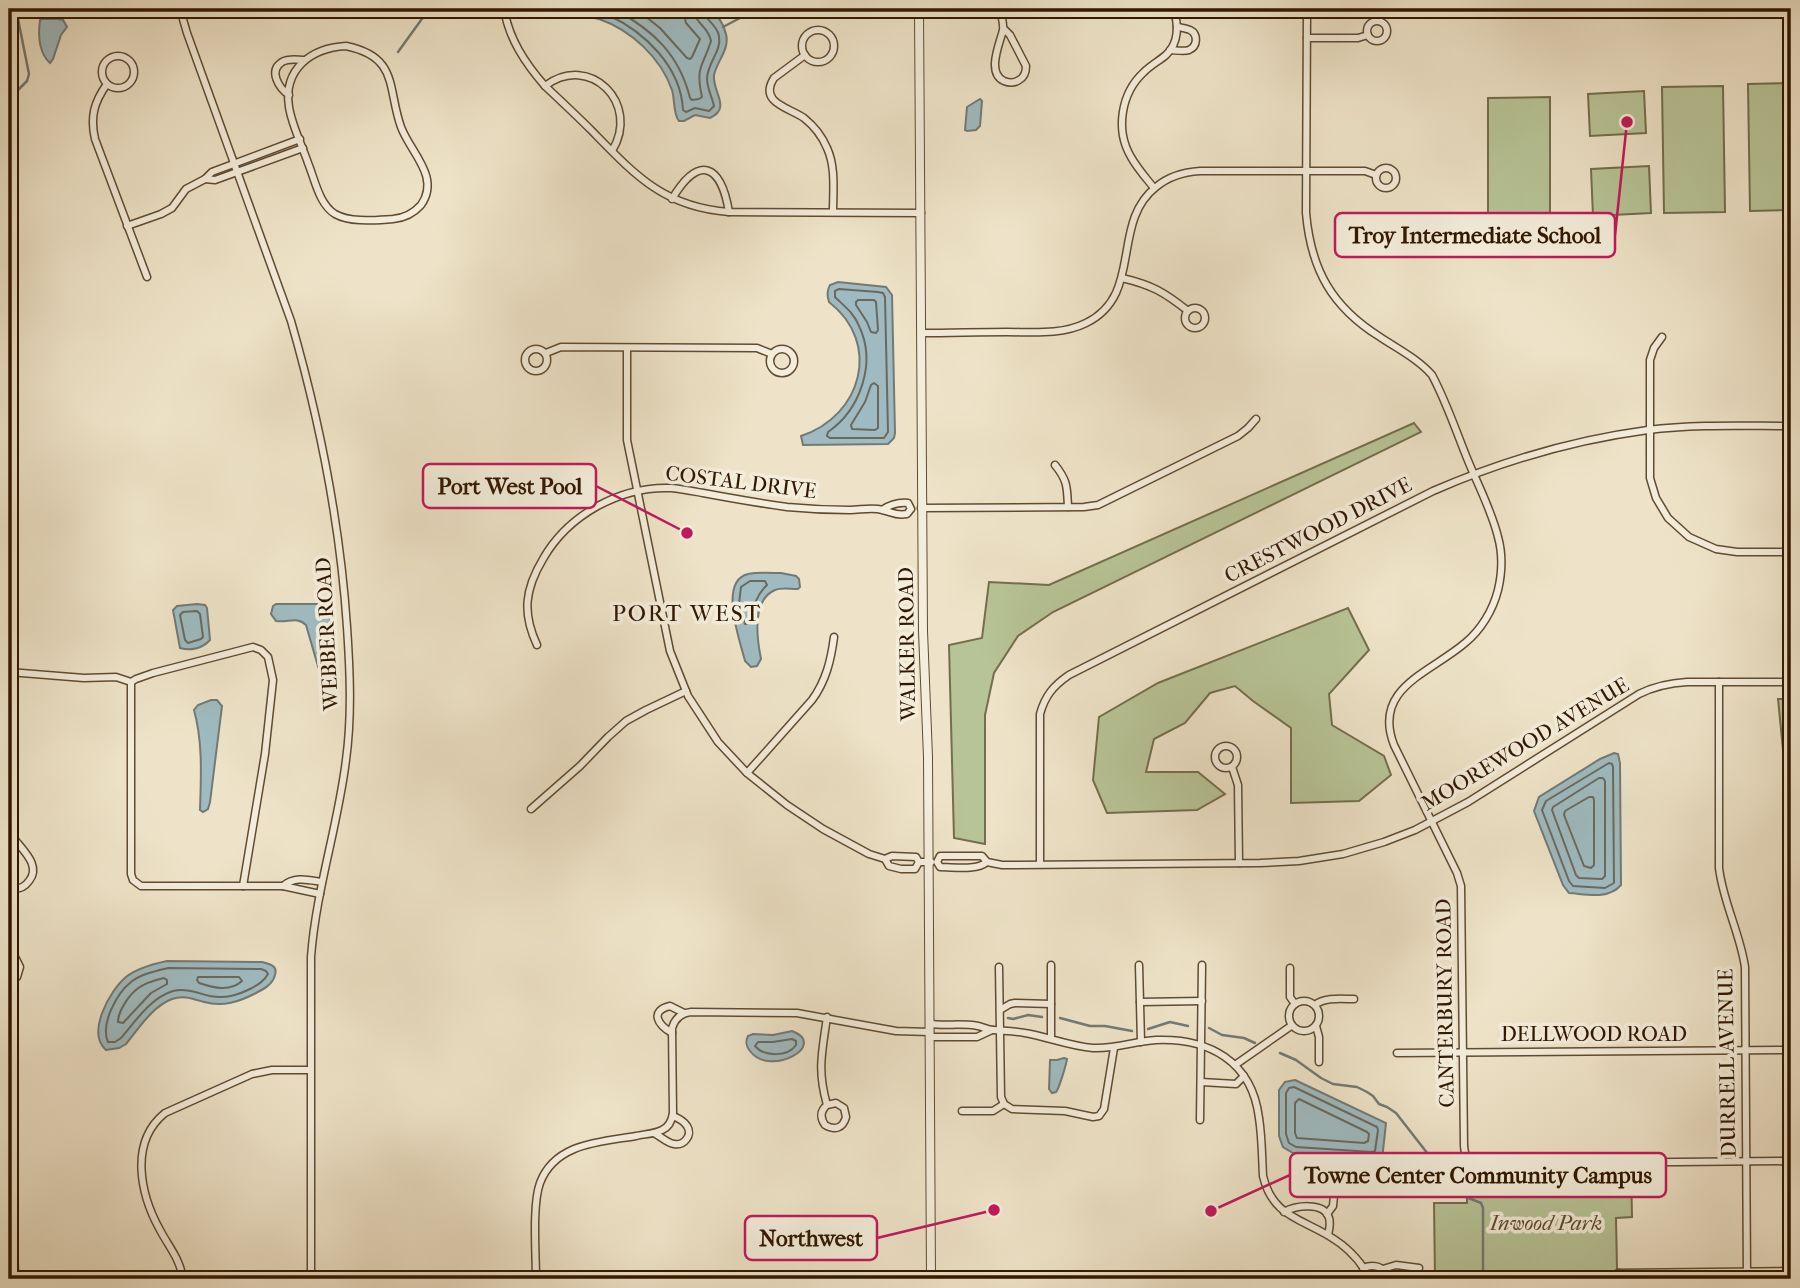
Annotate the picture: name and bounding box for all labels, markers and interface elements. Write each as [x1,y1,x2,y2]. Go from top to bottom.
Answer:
callout: Troy Intermediate School [1335,213,1615,257]
text: Troy Intermediate School [1348,222,1602,249]
street label: COSTAL DRIVE [664,461,818,503]
callout: Port West Pool [423,464,596,508]
street label: CRESTWOOD DRIVE [1220,472,1416,588]
text: Port West Pool [438,473,583,500]
street label: WEBBER ROAD [311,557,343,712]
street label: WALKER ROAD [894,567,920,722]
district label: PORT WEST [612,600,762,627]
street label: MOOREWOOD AVENUE [1417,672,1633,815]
street label: CANTERBURY ROAD [1431,898,1459,1108]
street label: DURRELL AVENUE [1713,968,1741,1158]
street label: DELLWOOD ROAD [1501,1022,1687,1046]
callout: Towne Center Community Campus [1290,1153,1666,1197]
text: Towne Center Community Campus [1303,1162,1653,1189]
park label: Inwood Park [1489,1211,1602,1235]
callout: Northwest [745,1216,877,1260]
text: Northwest [759,1225,864,1252]

